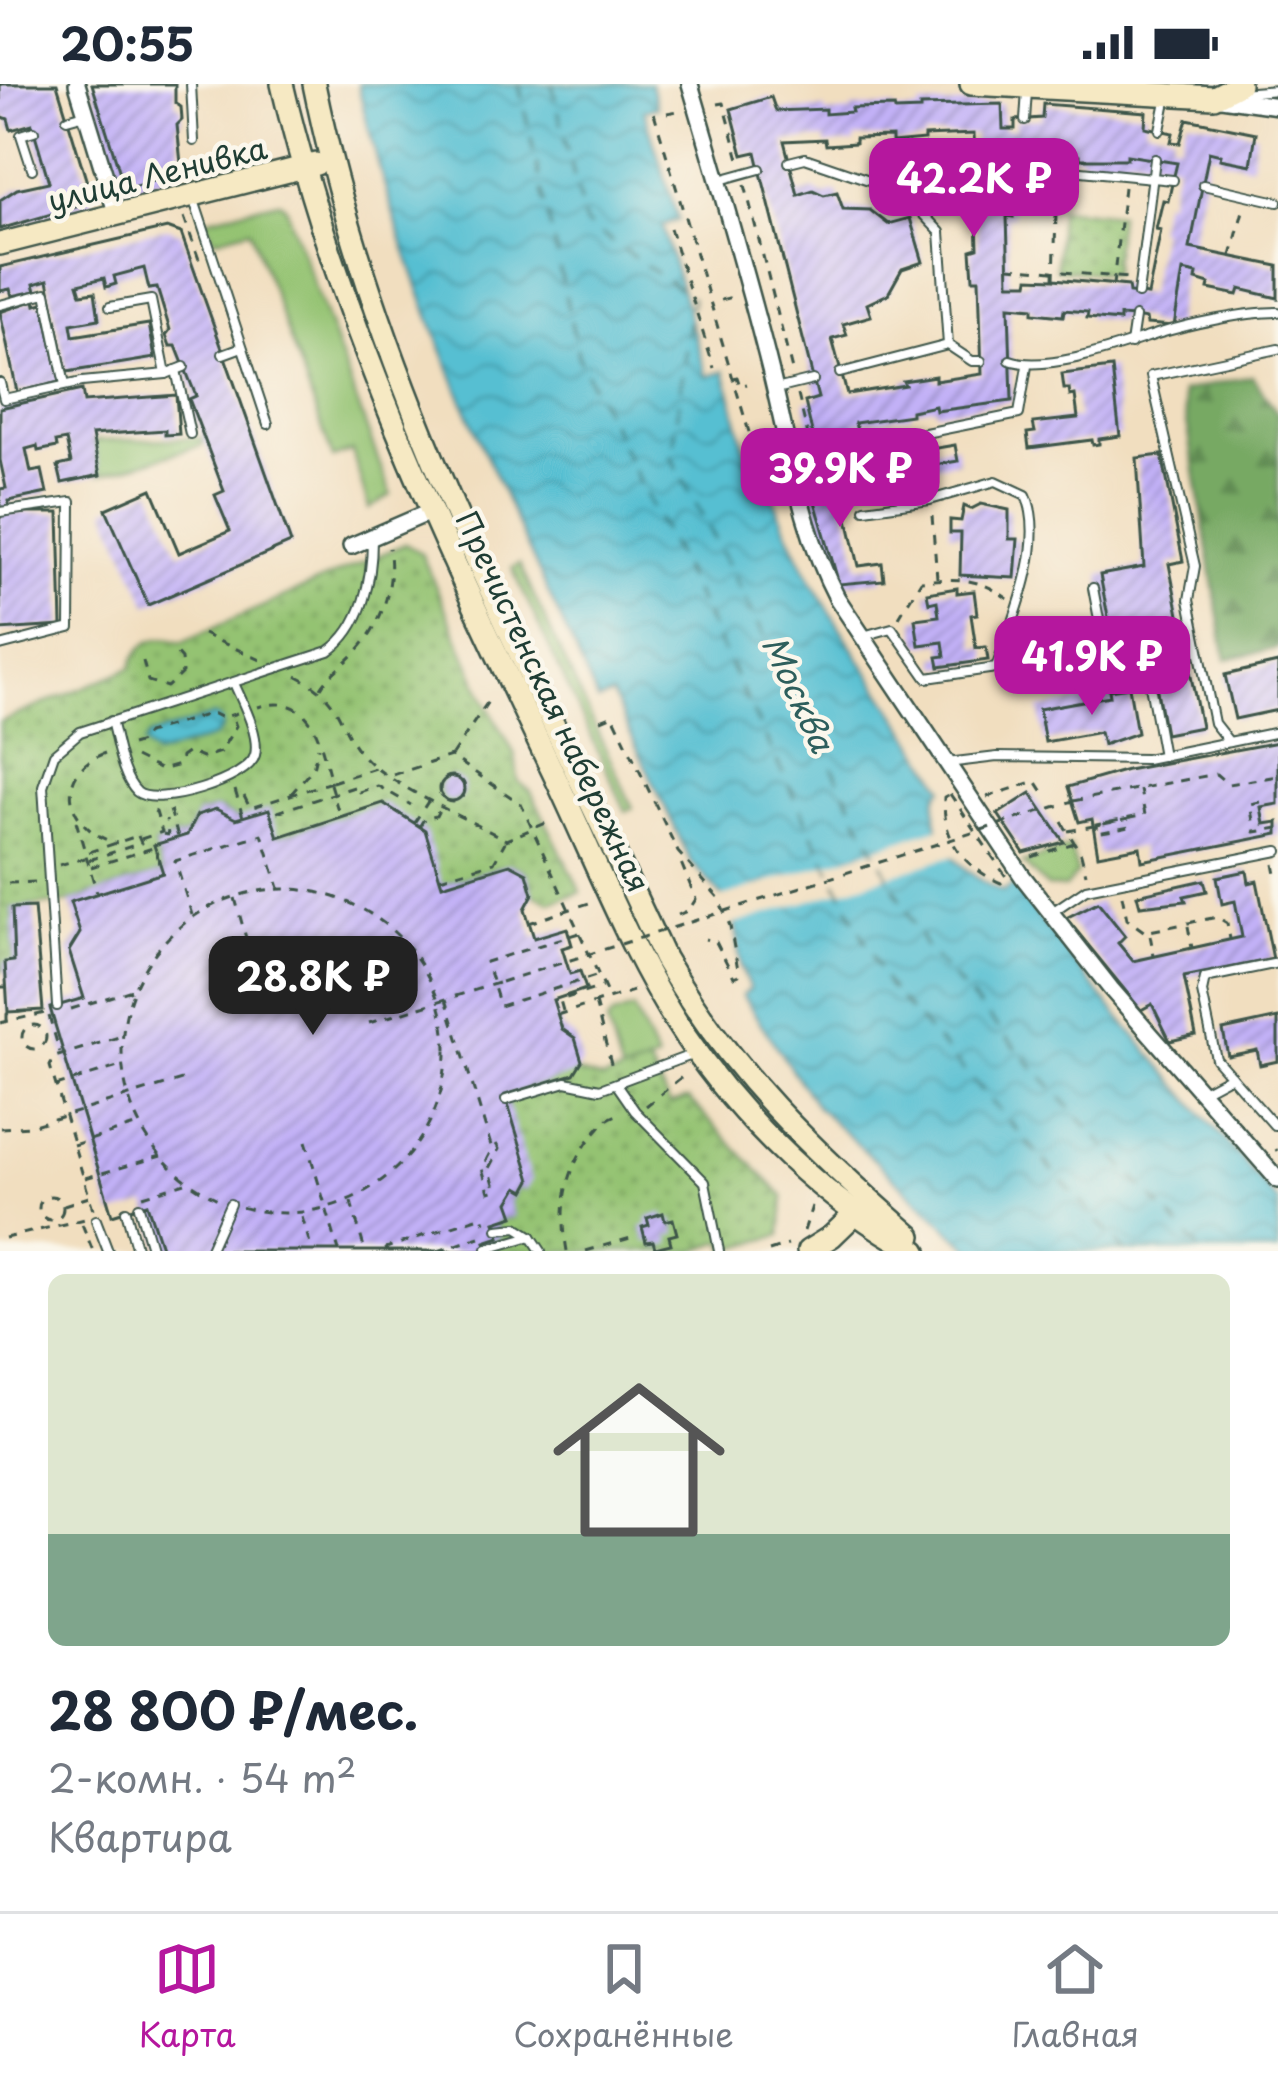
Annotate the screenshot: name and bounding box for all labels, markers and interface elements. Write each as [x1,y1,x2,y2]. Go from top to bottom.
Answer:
text: 20:55 [60,8,195,76]
street label: улица Ленивка [43,124,272,222]
pin: 42.2K ₽ [863,138,1085,240]
text: 42.2K ₽ [896,147,1052,206]
pin: 39.9K ₽ [729,428,951,530]
text: 39.9K ₽ [768,437,912,496]
street label: Пречистенская набережная [446,503,662,899]
pin: 41.9K ₽ [981,616,1203,718]
text: 41.9K ₽ [1021,625,1163,684]
water label: Москва [751,626,849,761]
pin: 28.8K ₽ [202,936,424,1038]
text: 28.8K ₽ [236,945,390,1004]
icon: home [531,1352,747,1568]
text: 28 800 ₽/мес. [48,1670,418,1747]
text: 2-комн. · 54 m² [48,1747,357,1806]
text: Квартира [48,1806,232,1865]
tab: Карта [139,1936,236,2058]
tab: Сохранённые [513,1936,734,2058]
tab: Главная [1011,1936,1139,2058]

